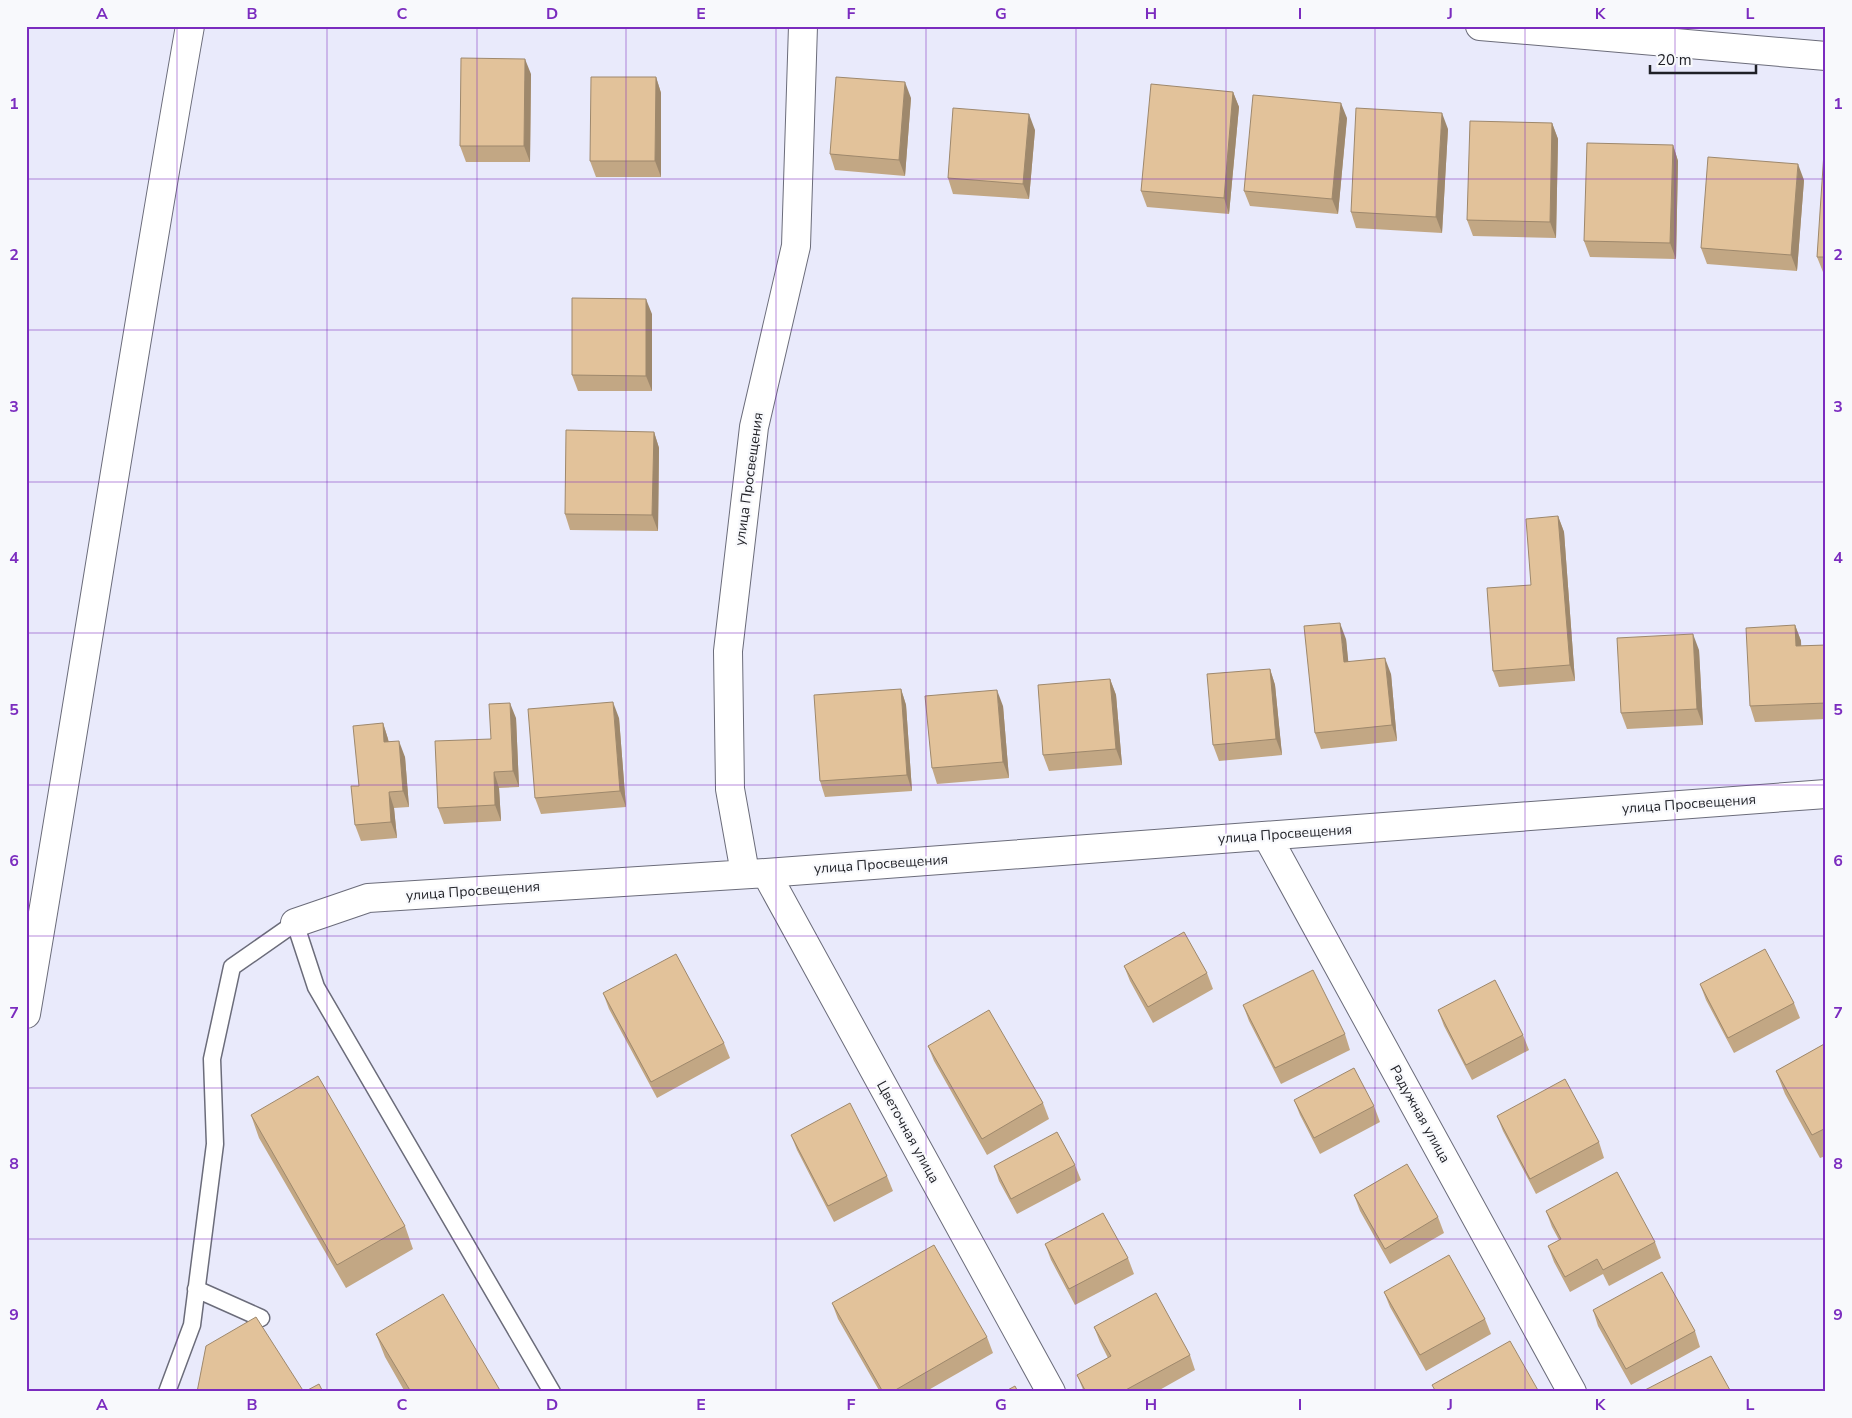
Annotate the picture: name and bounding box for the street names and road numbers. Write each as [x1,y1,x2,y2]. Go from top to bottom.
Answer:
street label: улица Просвещения [730,411,768,547]
street label: улица Просвещения [1621,790,1757,818]
street label: улица Просвещения [1217,820,1353,848]
street label: улица Просвещения [813,850,949,878]
street label: улица Просвещения [405,877,541,905]
street label: Радужная улица [1385,1062,1455,1166]
street label: Цветочная улица [872,1077,944,1187]

